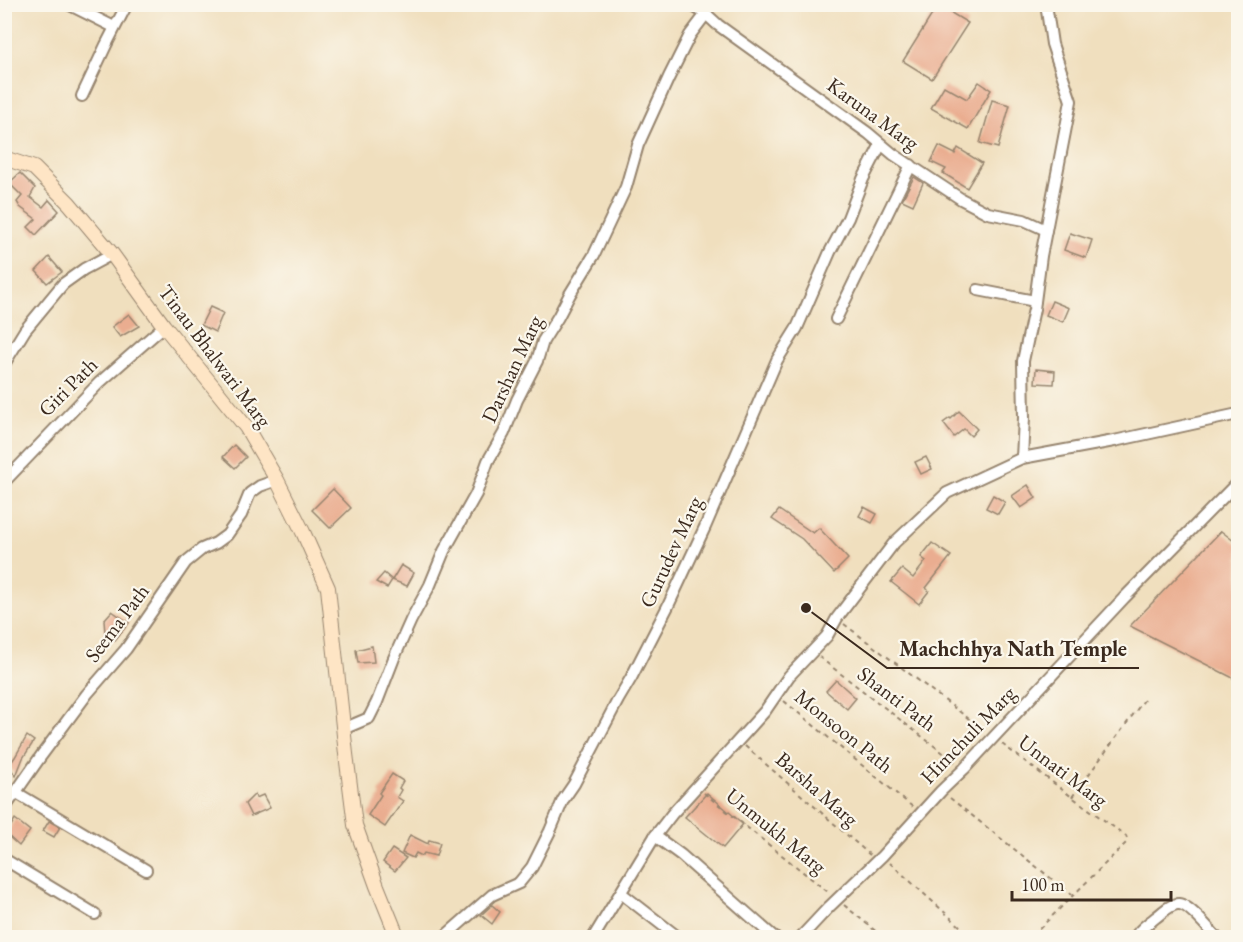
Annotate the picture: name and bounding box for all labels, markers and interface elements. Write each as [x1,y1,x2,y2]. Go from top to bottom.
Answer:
street label: Karuna Marg [822,71,925,157]
street label: Tinau Bhalwari Marg [153,279,279,433]
street label: Darshan Marg [475,310,549,427]
street label: Giri Path [32,351,103,422]
street label: Gurudev Marg [633,491,708,612]
street label: Seema Path [78,578,155,667]
callout: Machchhya Nath Temple [887,628,1139,668]
text: Machchhya Nath Temple [899,634,1127,663]
street label: Shanti Path [852,660,942,737]
street label: Himchuli Marg [914,679,1022,789]
street label: Monsoon Path [790,683,899,779]
street label: Unnati Marg [1013,728,1114,814]
street label: Barsha Marg [770,745,865,832]
street label: Unmukh Marg [720,782,833,880]
scale bar [1012,864,1171,902]
text: 100 m [1021,873,1065,896]

